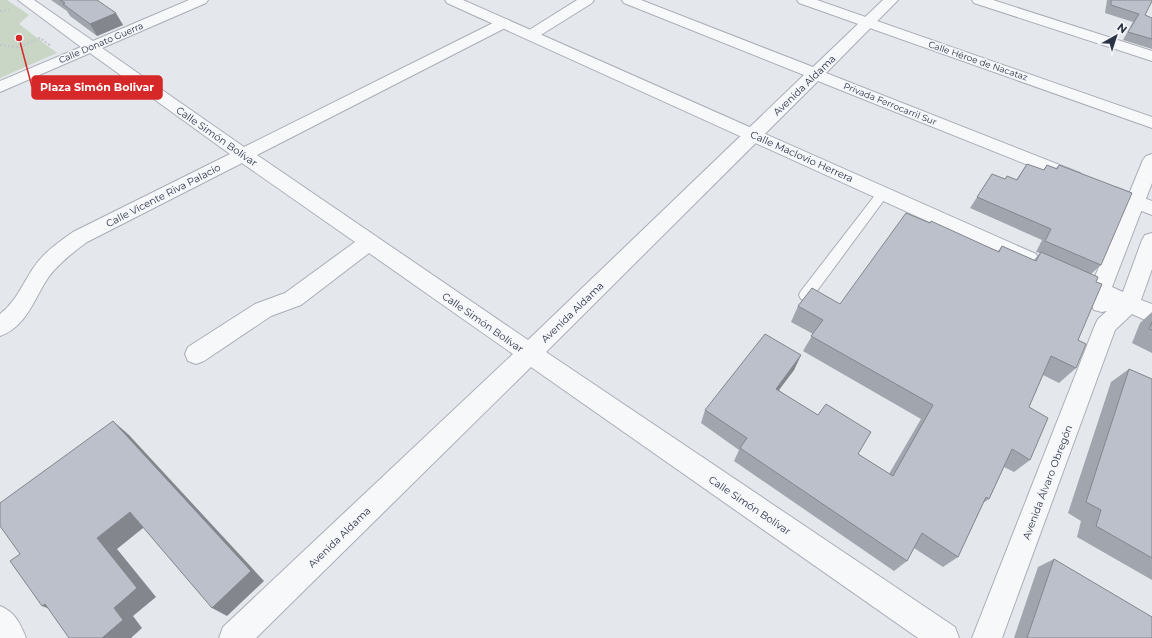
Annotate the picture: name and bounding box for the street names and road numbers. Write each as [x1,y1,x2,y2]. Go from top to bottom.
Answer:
street label: Calle Donato Guerra [57,20,145,65]
street label: Calle Héroe de Nacataz [927,38,1030,83]
street label: Avenida Aldama [770,52,838,119]
street label: Privada Ferrocarril Sur [842,80,939,127]
street label: Calle Simón Bolívar [174,103,260,169]
street label: Calle Maclovio Herrera [748,128,855,185]
street label: Calle Vicente Riva Palacio [104,161,223,230]
street label: Avenida Aldama [538,279,606,346]
street label: Calle Simón Bolívar [440,289,526,355]
street label: Avenida Álvaro Obregón [1020,423,1075,541]
street label: Calle Simón Bolívar [706,473,793,538]
street label: Avenida Aldama [305,504,373,571]

